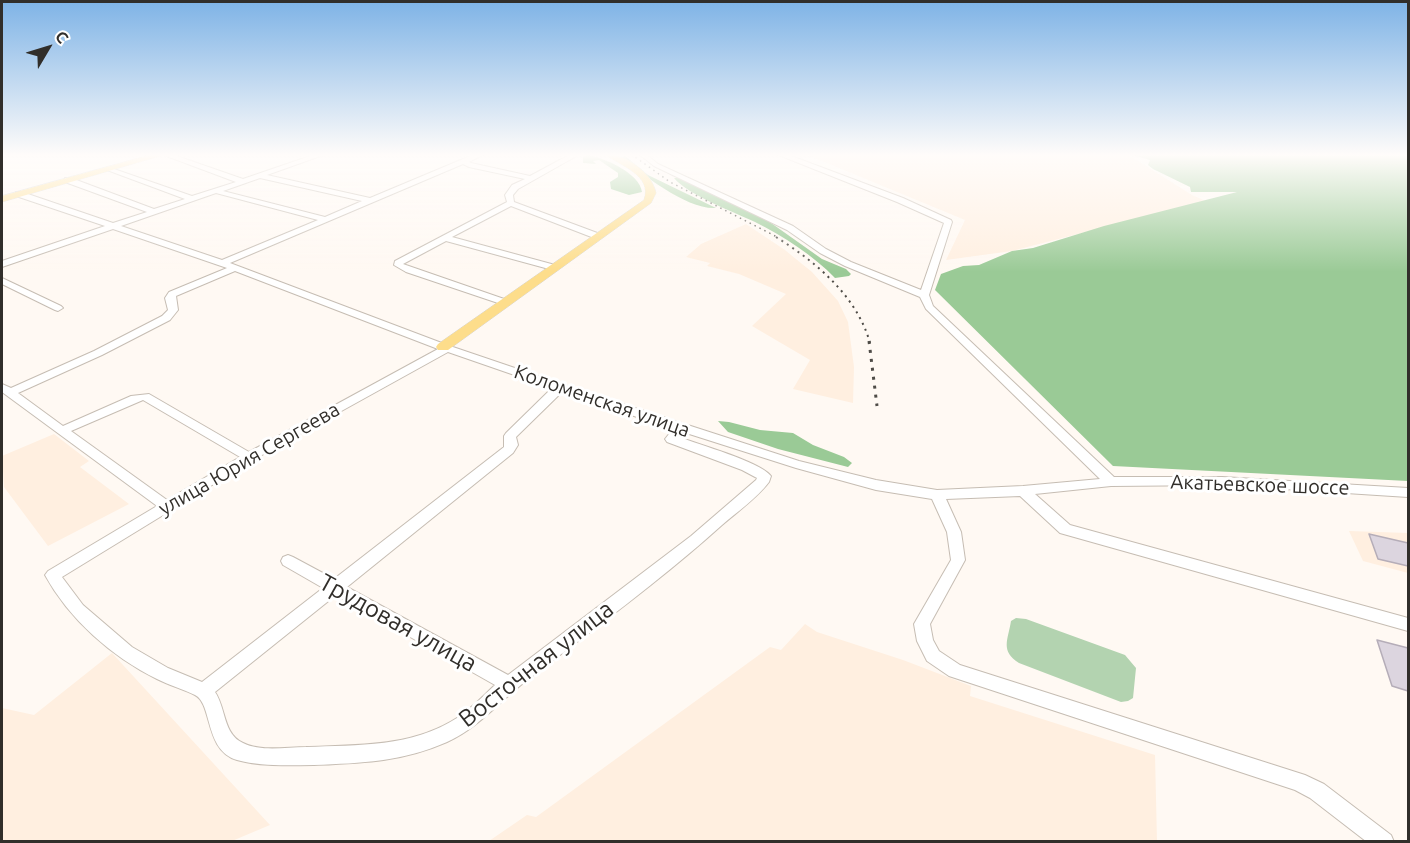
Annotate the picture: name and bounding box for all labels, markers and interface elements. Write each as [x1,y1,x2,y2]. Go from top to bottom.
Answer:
north arrow [18,18,78,78]
text: С [52,27,72,46]
street label: Коломенская улица [511,360,693,442]
street label: улица Юрия Сергеева [154,397,344,521]
street label: Акатьевское шоссе [1170,470,1350,500]
street label: Трудовая улица [314,568,482,678]
street label: Восточная улица [453,595,619,733]

